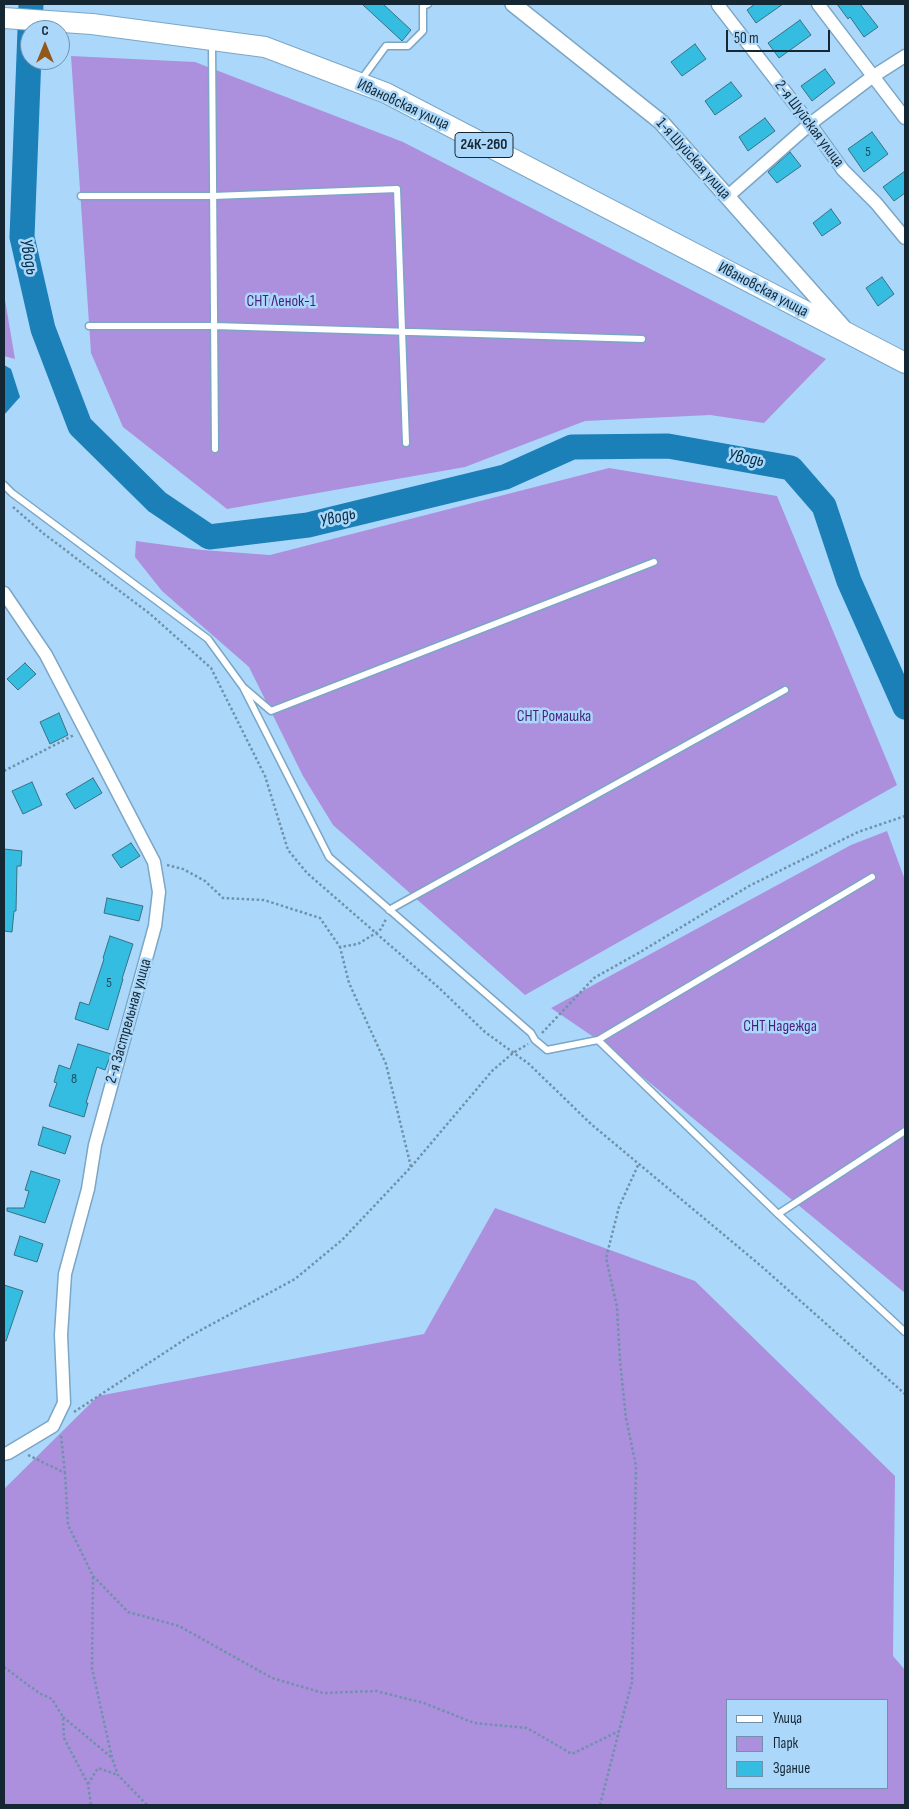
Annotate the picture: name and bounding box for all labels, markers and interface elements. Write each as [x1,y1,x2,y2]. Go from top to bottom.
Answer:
north arrow [20,20,70,70]
scale bar [729,20,833,52]
text: С [41,22,49,39]
text: 50 m [734,29,759,48]
street label: Ивановская улица [354,75,452,135]
street label: 2-я Шуйская улица [770,77,848,171]
street label: 1-я Шуйская улица [652,114,734,204]
road number: 24К-260 [455,132,513,158]
house number: 5 [865,144,871,160]
water label: Уводь [14,237,42,277]
street label: Ивановская улица [715,258,811,322]
park label: СНТ Ленок-1 [246,292,316,312]
water label: Уводь [726,445,766,473]
water label: Уводь [318,503,358,533]
park label: СНТ Ромашка [517,707,591,727]
street label: 2-я Застрельная улица [102,956,156,1086]
house number: 5 [106,975,112,991]
park label: СНТ Надежда [743,1017,817,1037]
house number: 8 [71,1071,77,1087]
legend [726,1699,889,1789]
text: Улица [773,1709,802,1728]
text: Парк [773,1734,798,1753]
text: Здание [773,1759,810,1778]

